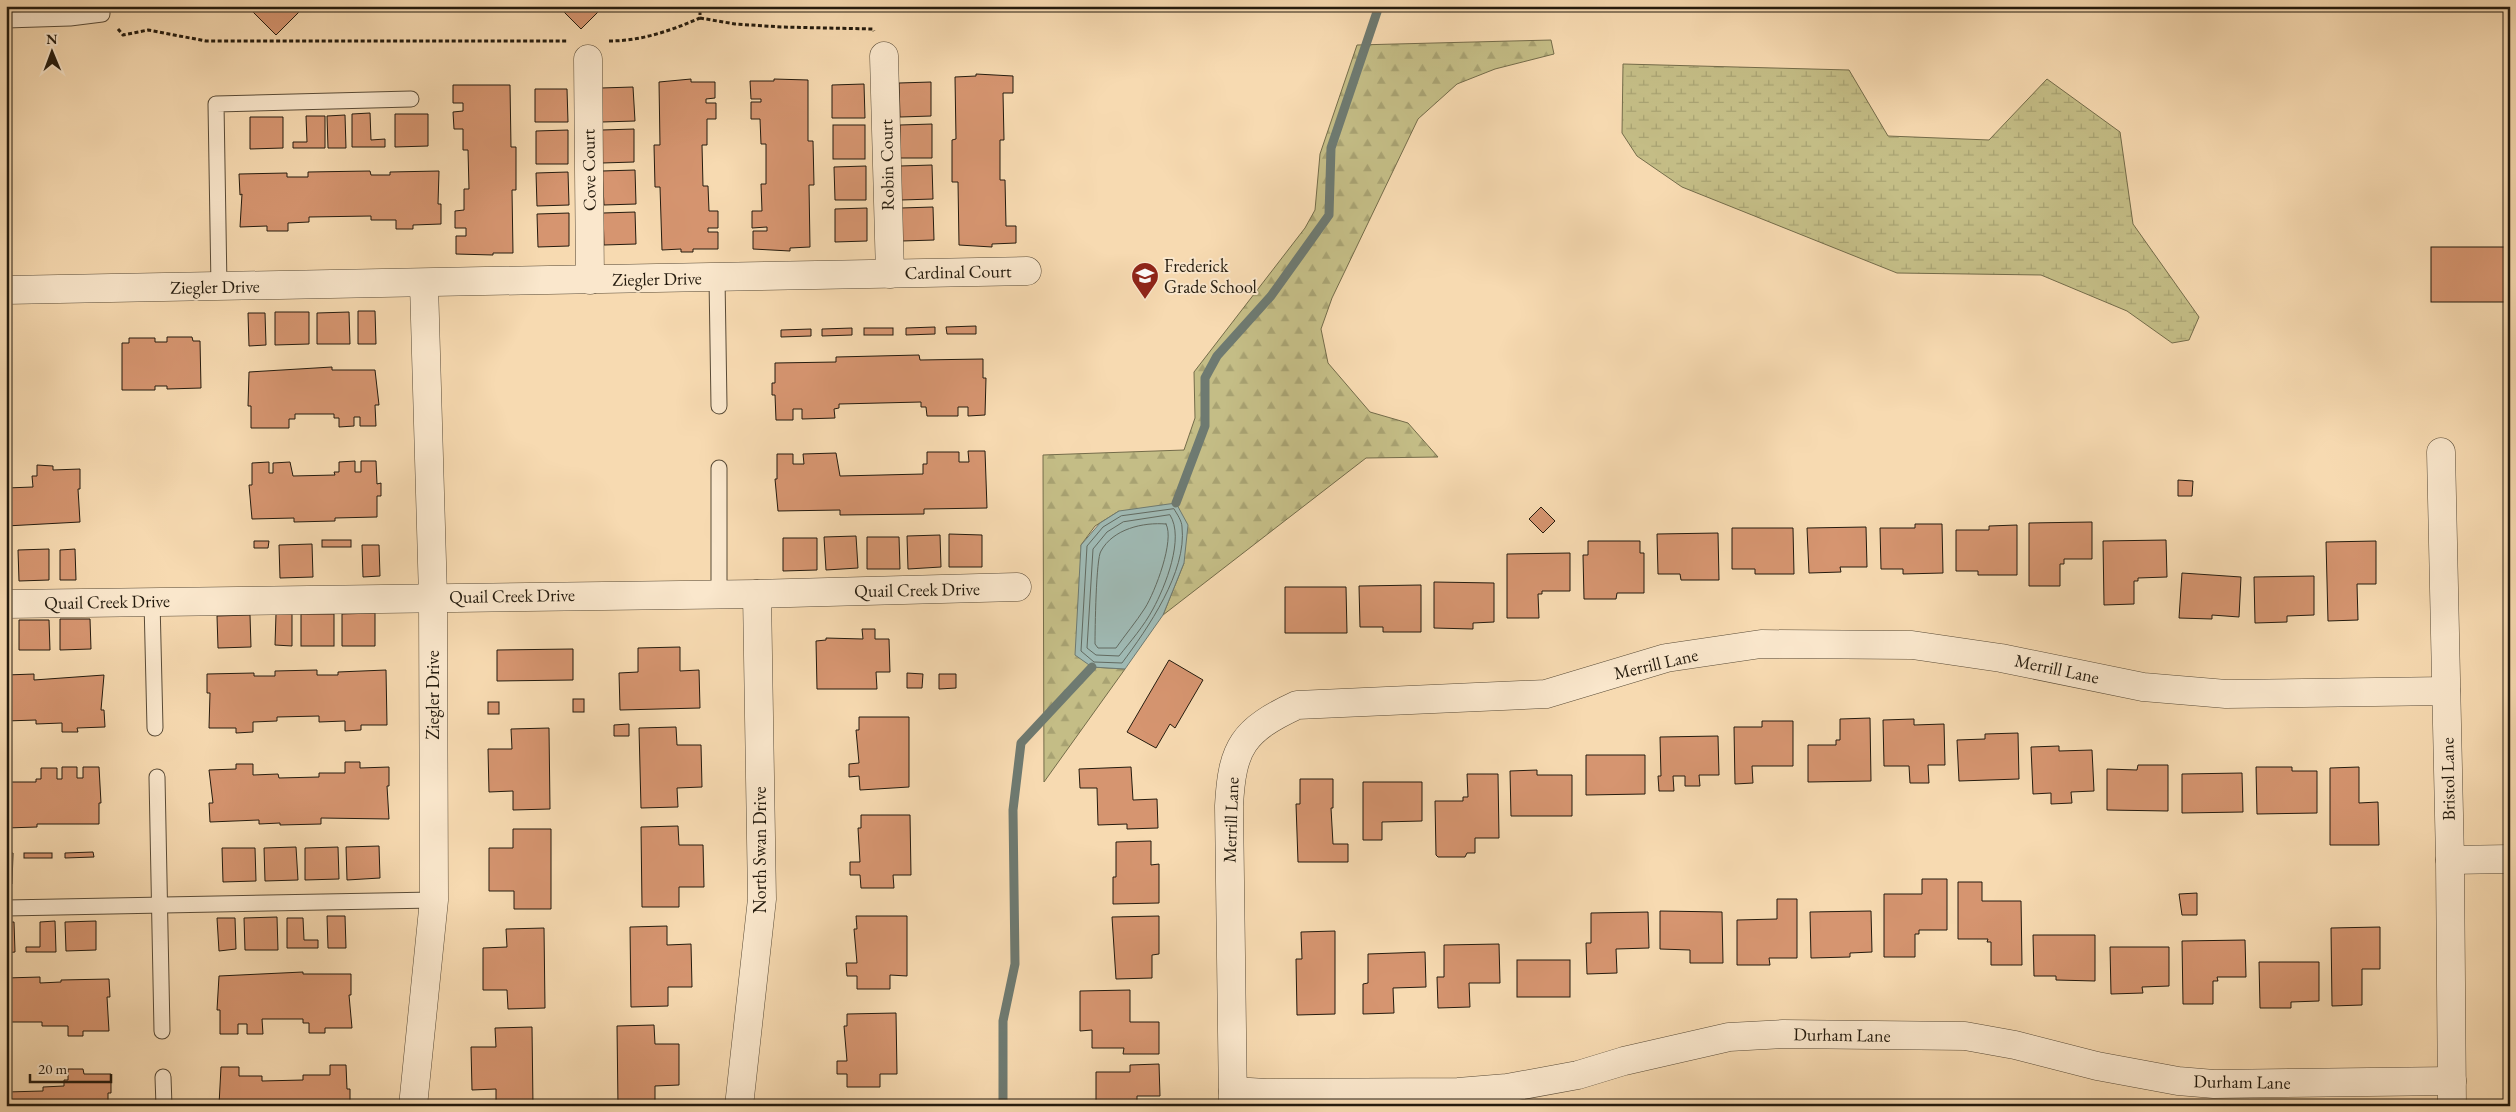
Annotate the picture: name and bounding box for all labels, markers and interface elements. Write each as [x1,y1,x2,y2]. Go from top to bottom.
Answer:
north arrow [28,28,78,78]
text: N [46,30,58,48]
street label: Robin Court [874,119,899,211]
street label: Cove Court [576,128,601,211]
place label: Frederick Grade School [1164,254,1257,298]
street label: Cardinal Court [904,259,1012,284]
school or university icon: Frederick Grade School [1130,261,1160,300]
street label: Ziegler Drive [612,266,702,291]
street label: Ziegler Drive [170,274,260,299]
street label: Quail Creek Drive [854,577,980,602]
street label: Quail Creek Drive [449,583,575,608]
street label: Quail Creek Drive [44,589,170,614]
street label: Merrill Lane [1612,643,1700,684]
street label: Merrill Lane [2013,648,2101,689]
street label: Ziegler Drive [421,650,444,740]
street label: Bristol Lane [2435,737,2460,821]
street label: Merrill Lane [1218,777,1243,863]
street label: North Swan Drive [748,787,771,913]
street label: Durham Lane [1793,1022,1891,1047]
scale bar [30,1052,111,1084]
text: 20 m [38,1059,67,1078]
street label: Durham Lane [2193,1069,2291,1094]

